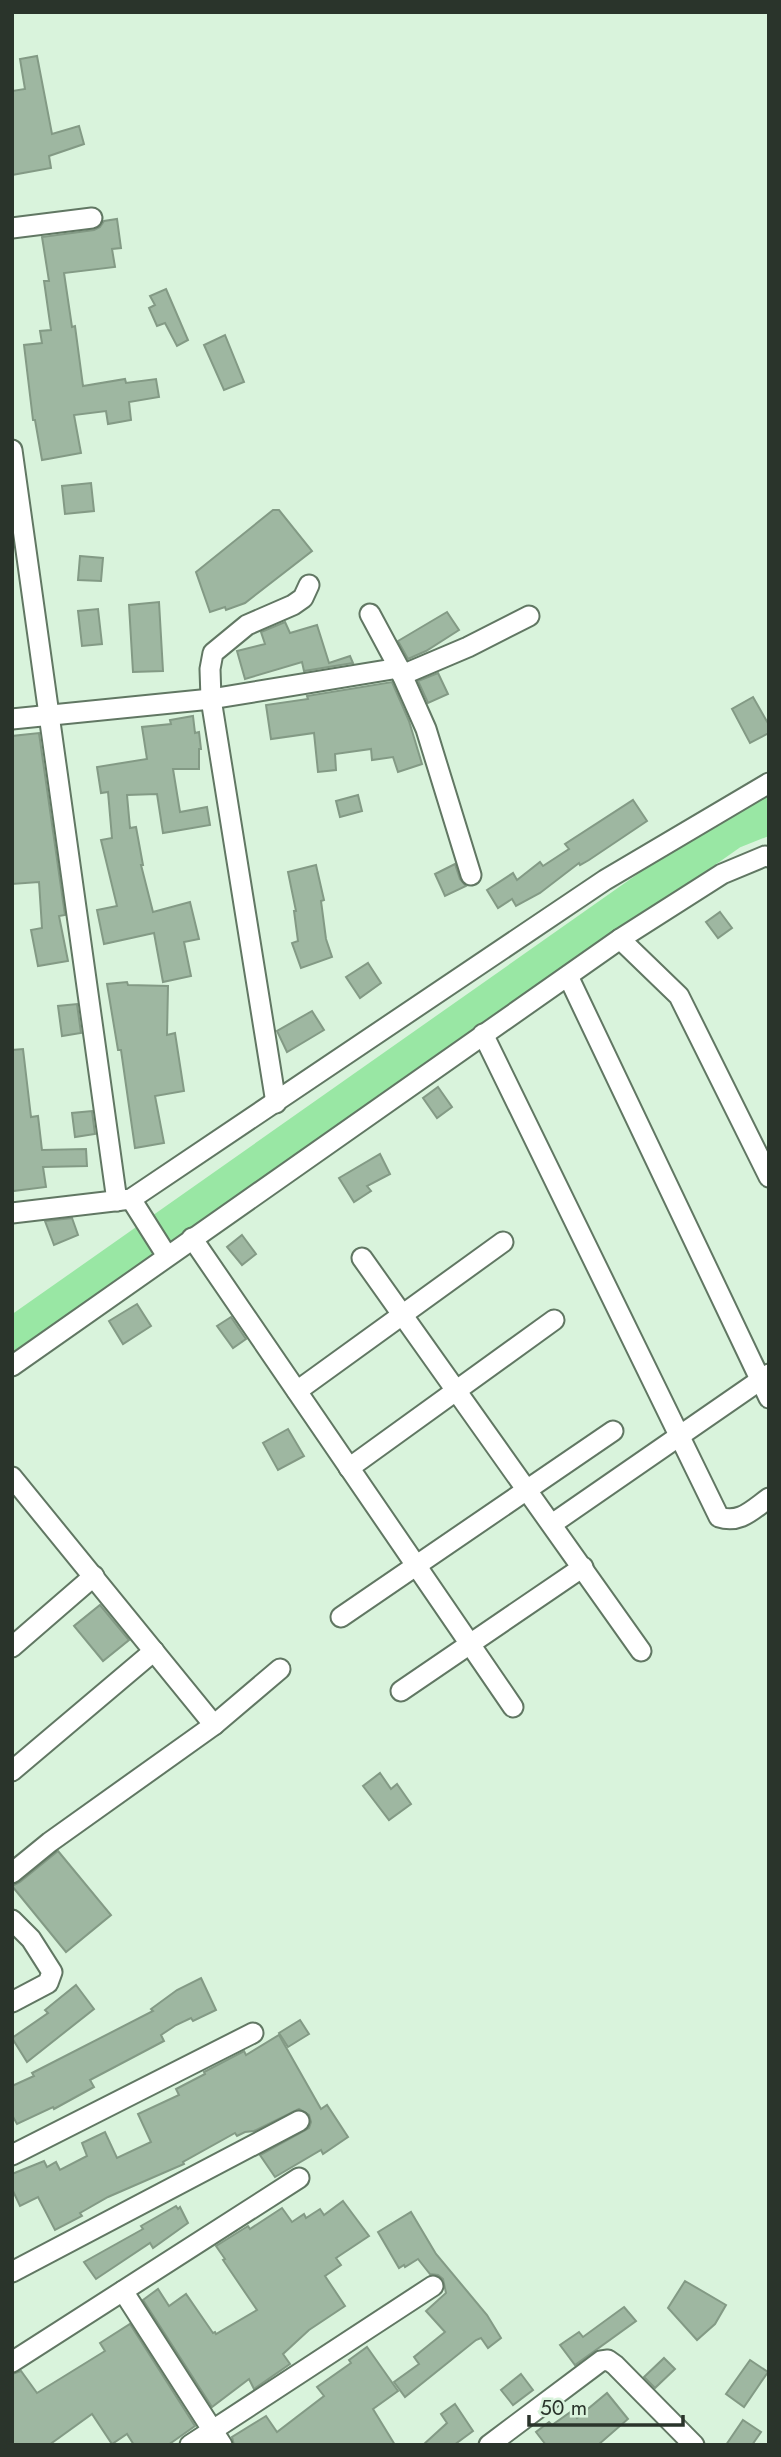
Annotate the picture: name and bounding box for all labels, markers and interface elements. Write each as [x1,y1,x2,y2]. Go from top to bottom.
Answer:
scale bar [529,2384,683,2428]
text: 50 m [540,2393,587,2423]

